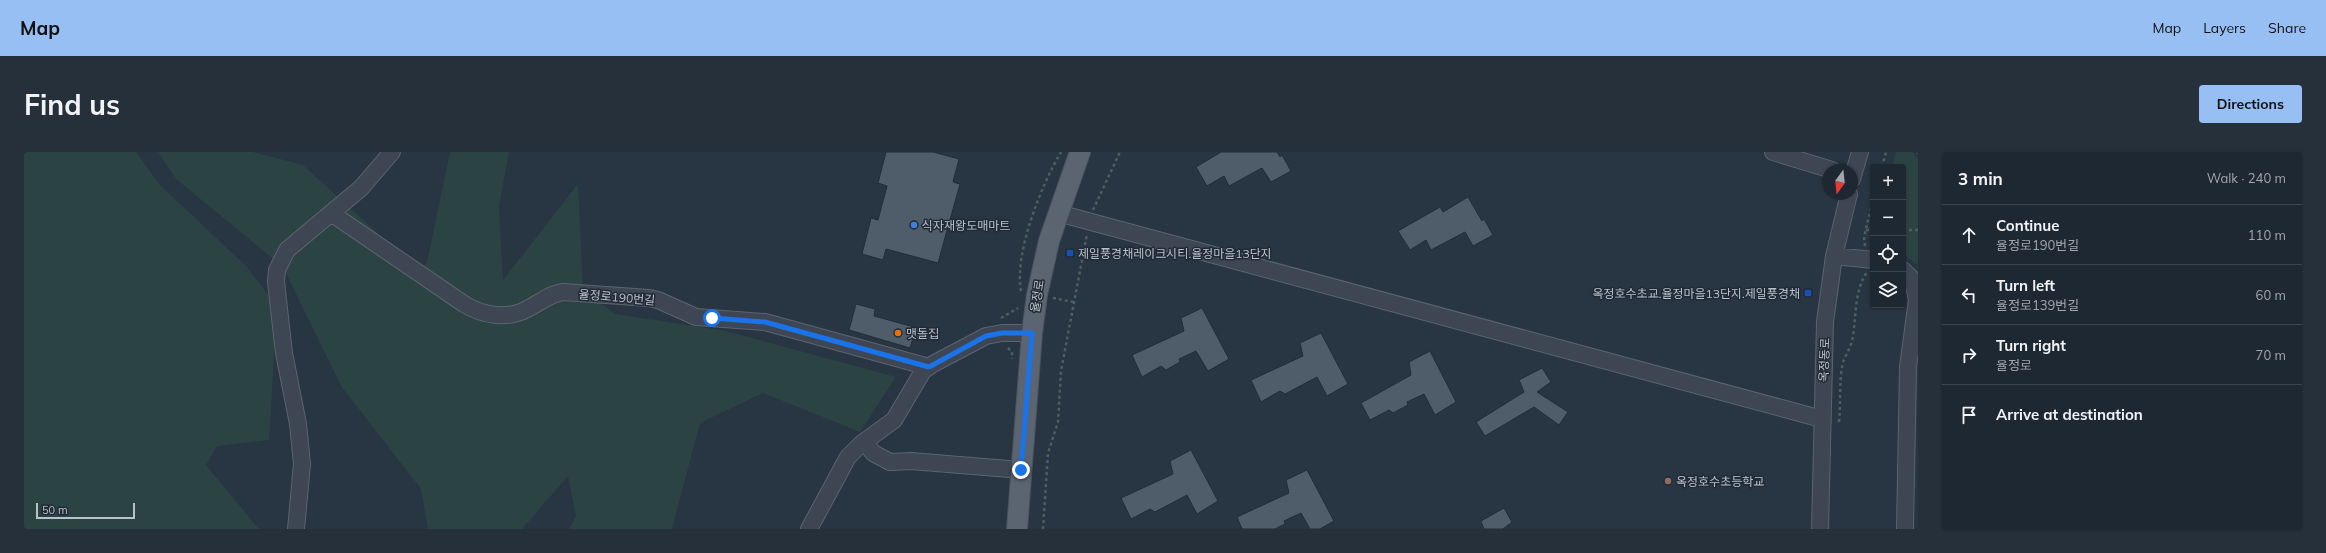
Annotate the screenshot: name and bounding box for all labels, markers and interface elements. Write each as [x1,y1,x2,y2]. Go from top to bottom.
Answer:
text: Map [20,16,60,40]
text: Map [2152,19,2181,37]
text: Layers [2203,19,2246,37]
text: Share [2268,19,2306,37]
button: Directions [2199,85,2302,123]
text: Find us [24,87,120,122]
north arrow [1822,164,1858,200]
map controls [1870,164,1906,308]
button: + [1870,164,1906,200]
text: 3 min [1958,168,2003,189]
text: Walk · 240 m [2207,170,2286,186]
button: − [1870,200,1906,236]
text: Continue [1996,216,2059,235]
place label: 식자재왕도매마트 [922,218,1010,233]
marker: 식자재왕도매마트 [909,220,919,230]
icon: ahead [1958,224,1980,246]
text: 110 m [2248,227,2286,243]
button: locate [1870,236,1906,272]
text: 율정로190번길 [1996,237,2079,253]
place label: 제일풍경채레이크시티.율정마을13단지 [1078,246,1272,261]
marker: 제일풍경채레이크시티.율정마을13단지 [1065,248,1075,258]
button: layers [1870,272,1906,308]
text: Turn left [1996,276,2055,295]
street label: 율정로 [1027,278,1047,314]
icon: left [1958,284,1980,306]
street label: 율정로190번길 [578,286,656,308]
place label: 옥정호수초교.율정마을13단지.제일풍경채 [1592,286,1800,301]
text: 60 m [2256,287,2286,303]
marker: 옥정호수초교.율정마을13단지.제일풍경채 [1803,288,1813,298]
text: 율정로139번길 [1996,297,2079,313]
route start [703,309,721,327]
place label: 맷돌집 [906,326,939,341]
marker: 맷돌집 [893,328,903,338]
text: Turn right [1996,336,2066,355]
street label: 옥정동로 [1816,338,1832,382]
icon: right [1958,344,1980,366]
text: 70 m [2256,347,2286,363]
text: 율정로 [1996,357,2032,373]
icon: arrive [1958,404,1980,426]
text: Arrive at destination [1996,405,2143,424]
route end [1012,461,1030,479]
place label: 옥정호수초등학교 [1676,474,1764,489]
marker: 옥정호수초등학교 [1663,476,1673,486]
scale bar [36,501,135,520]
text: 50 m [42,503,68,517]

